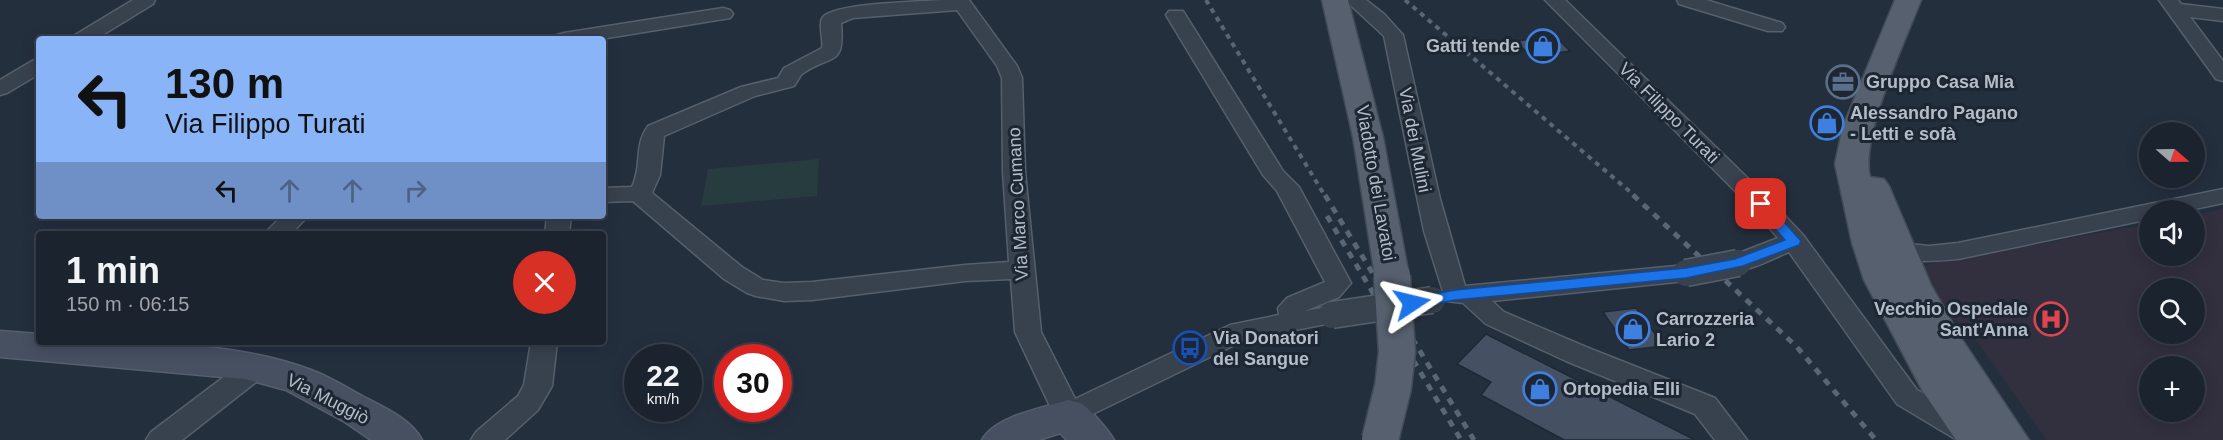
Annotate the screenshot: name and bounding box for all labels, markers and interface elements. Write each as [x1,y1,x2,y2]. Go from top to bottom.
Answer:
shop icon: Gatti tende [1525,28,1561,64]
place label: Gatti tende [1426,36,1520,56]
street label: Via Filippo Turati [1615,59,1723,167]
icon: left [66,60,144,138]
text: 130 m [165,60,284,107]
office icon: Gruppo Casa Mia [1825,64,1861,100]
place label: Gruppo Casa Mia [1866,72,2015,92]
street label: Via dei Mulini [1395,86,1435,194]
place label: Alessandro Pagano - Letti e sofà [1850,103,2018,144]
street label: Viadotto dei Lavatoi [1352,104,1400,262]
shop icon: Alessandro Pagano - Letti e sofà [1809,105,1845,141]
text: Via Filippo Turati [165,109,366,139]
north arrow [2139,122,2205,188]
map controls [2139,122,2205,422]
street label: Via Marco Cumano [1004,127,1032,281]
icon: left [210,174,243,207]
icon: ahead [273,174,306,207]
icon: ahead [336,174,369,207]
icon: right [399,174,432,207]
pin [1735,178,1786,229]
icon: arrive [1744,187,1777,220]
button: sound [2139,200,2205,266]
text: 1 min [66,250,160,291]
button: close [513,251,576,314]
position arrow [1380,271,1444,335]
button: search [2139,278,2205,344]
text: 150 m · 06:15 [66,293,189,315]
place label: Vecchio Ospedale Sant'Anna [1874,299,2029,340]
hospital icon: Vecchio Ospedale Sant'Anna [2033,301,2069,337]
place label: Carrozzeria Lario 2 [1656,309,1755,350]
shop icon: Carrozzeria Lario 2 [1615,311,1651,347]
place label: Via Donatori del Sangue [1213,328,1319,369]
bus stop icon: Via Donatori del Sangue [1172,330,1208,366]
speed limit sign: 30 [714,344,792,422]
button: + [2139,356,2205,422]
text: 22 [646,359,680,392]
street label: Via Muggiò [283,370,373,428]
shop icon: Ortopedia Elli [1522,371,1558,407]
place label: Ortopedia Elli [1563,379,1680,399]
text: km/h [647,390,679,407]

